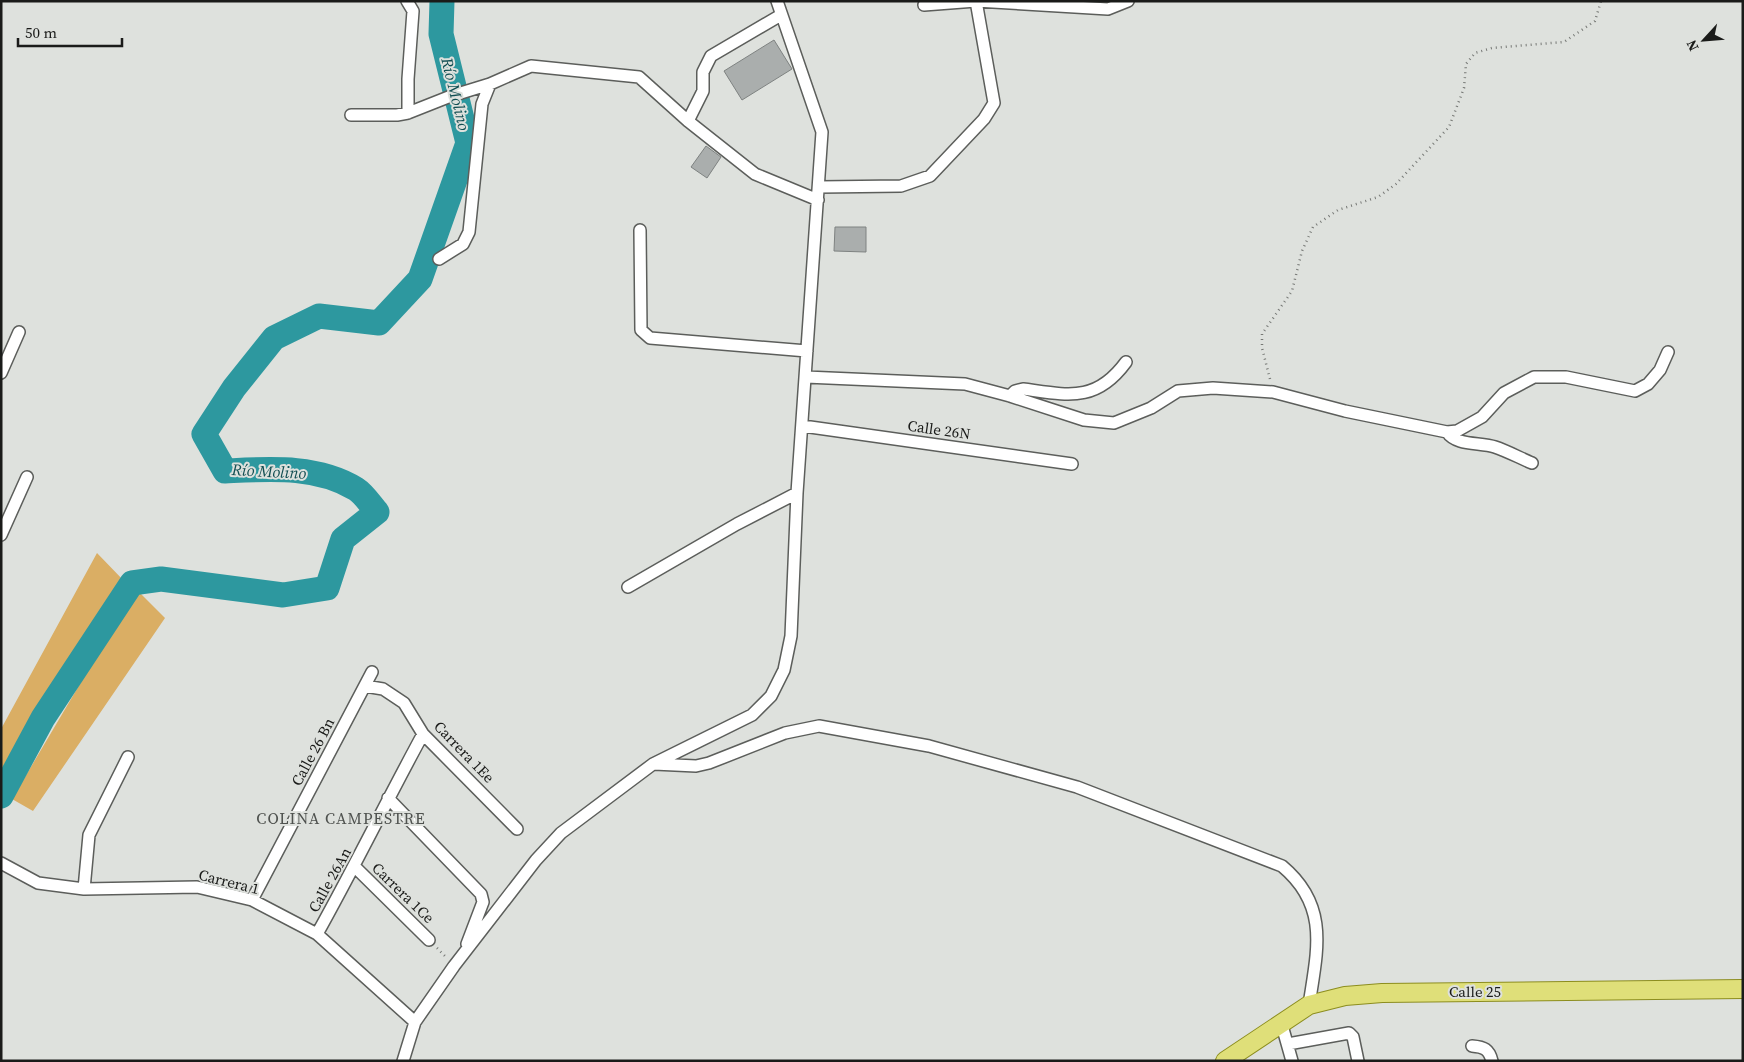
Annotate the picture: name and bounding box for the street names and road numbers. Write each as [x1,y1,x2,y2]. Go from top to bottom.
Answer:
street label: Calle 26N [906,415,972,444]
street label: Calle 26 Bn [286,714,339,789]
street label: Carrera 1Ee [429,716,499,788]
street label: Calle 26An [303,844,356,916]
street label: Carrera 1Ce [368,858,439,928]
street label: Carrera 1 [196,864,262,899]
street label: Calle 25 [1449,981,1501,1002]

